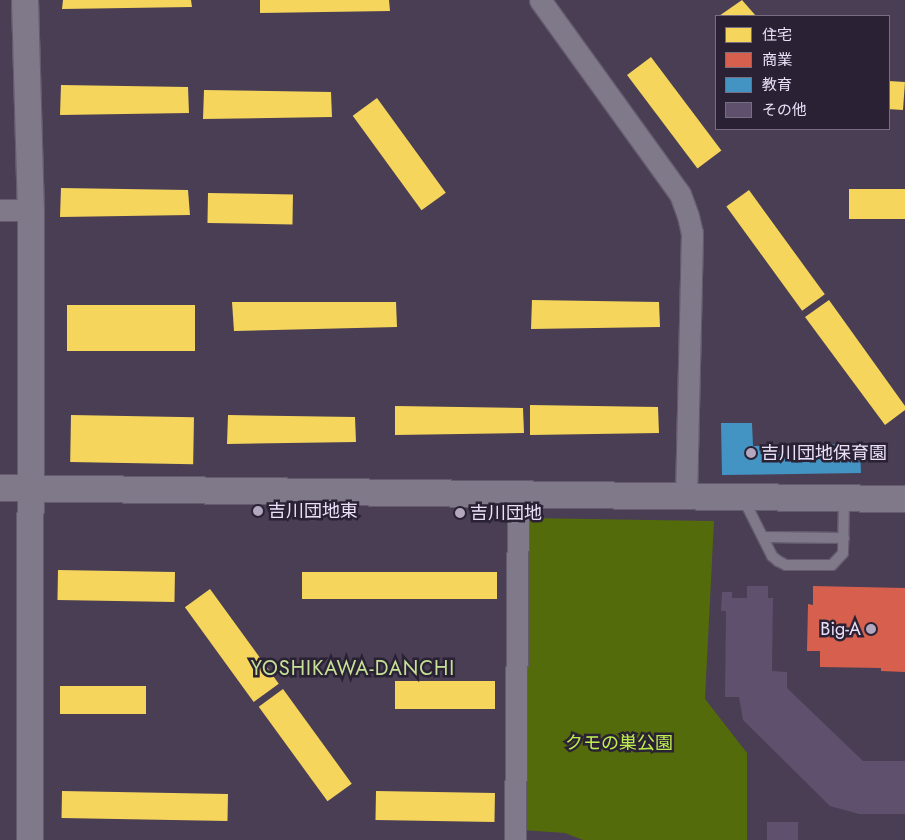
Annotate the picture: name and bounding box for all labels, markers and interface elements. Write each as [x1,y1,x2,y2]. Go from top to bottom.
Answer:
legend [715,15,890,130]
text: 住宅 [762,24,792,46]
text: 商業 [762,49,792,71]
text: 教育 [762,74,792,96]
text: その他 [762,99,807,121]
place label: 吉川団地保育園 [761,442,887,464]
marker: 吉川団地保育園 [745,447,757,459]
place label: 吉川団地東 [268,500,358,522]
place label: 吉川団地 [470,502,542,524]
marker: 吉川団地東 [252,505,264,517]
marker: 吉川団地 [454,507,466,519]
place label: Big-A [820,618,861,640]
marker: Big-A [865,623,877,635]
district label: YOSHIKAWA-DANCHI [249,656,457,680]
park label: クモの巣公園 [565,732,673,754]

